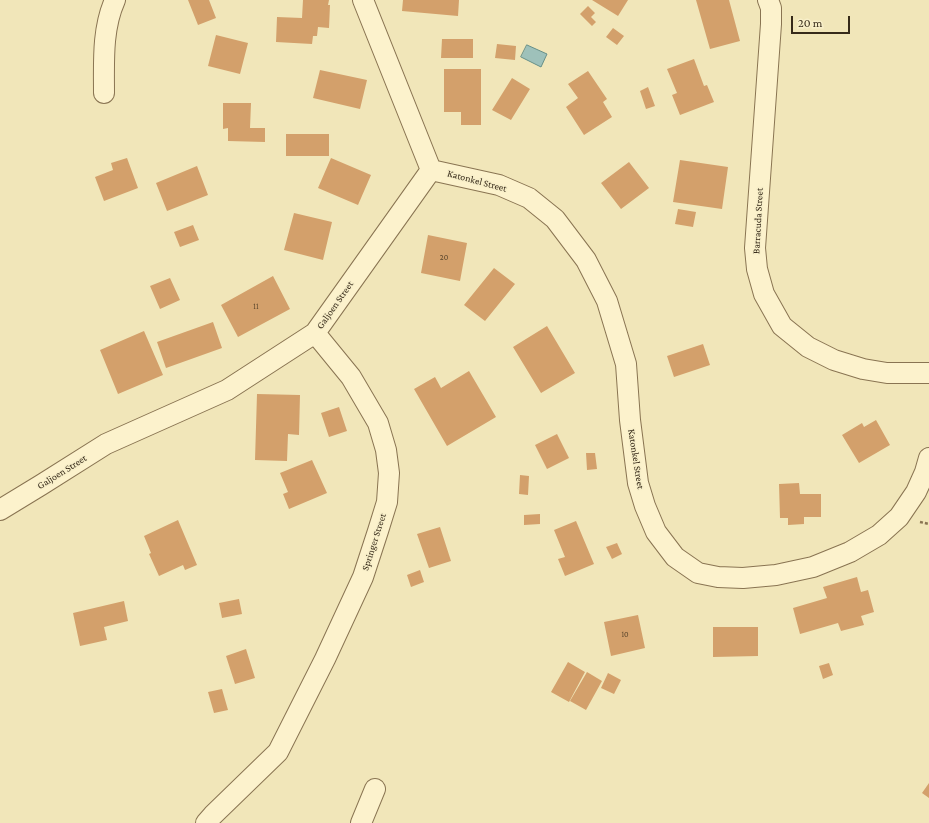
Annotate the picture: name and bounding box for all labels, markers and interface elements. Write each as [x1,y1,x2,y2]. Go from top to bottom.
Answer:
scale bar [793,8,852,34]
text: 20 m [798,16,822,30]
street label: Katonkel Street [446,167,508,195]
street label: Barracuda Street [750,188,766,254]
house number: 20 [440,253,448,263]
street label: Galjoen Street [314,279,356,331]
house number: 11 [253,302,259,312]
street label: Katonkel Street [625,428,647,490]
street label: Galjoen Street [35,452,89,492]
street label: Springer Street [359,512,389,572]
house number: 10 [621,630,629,640]

